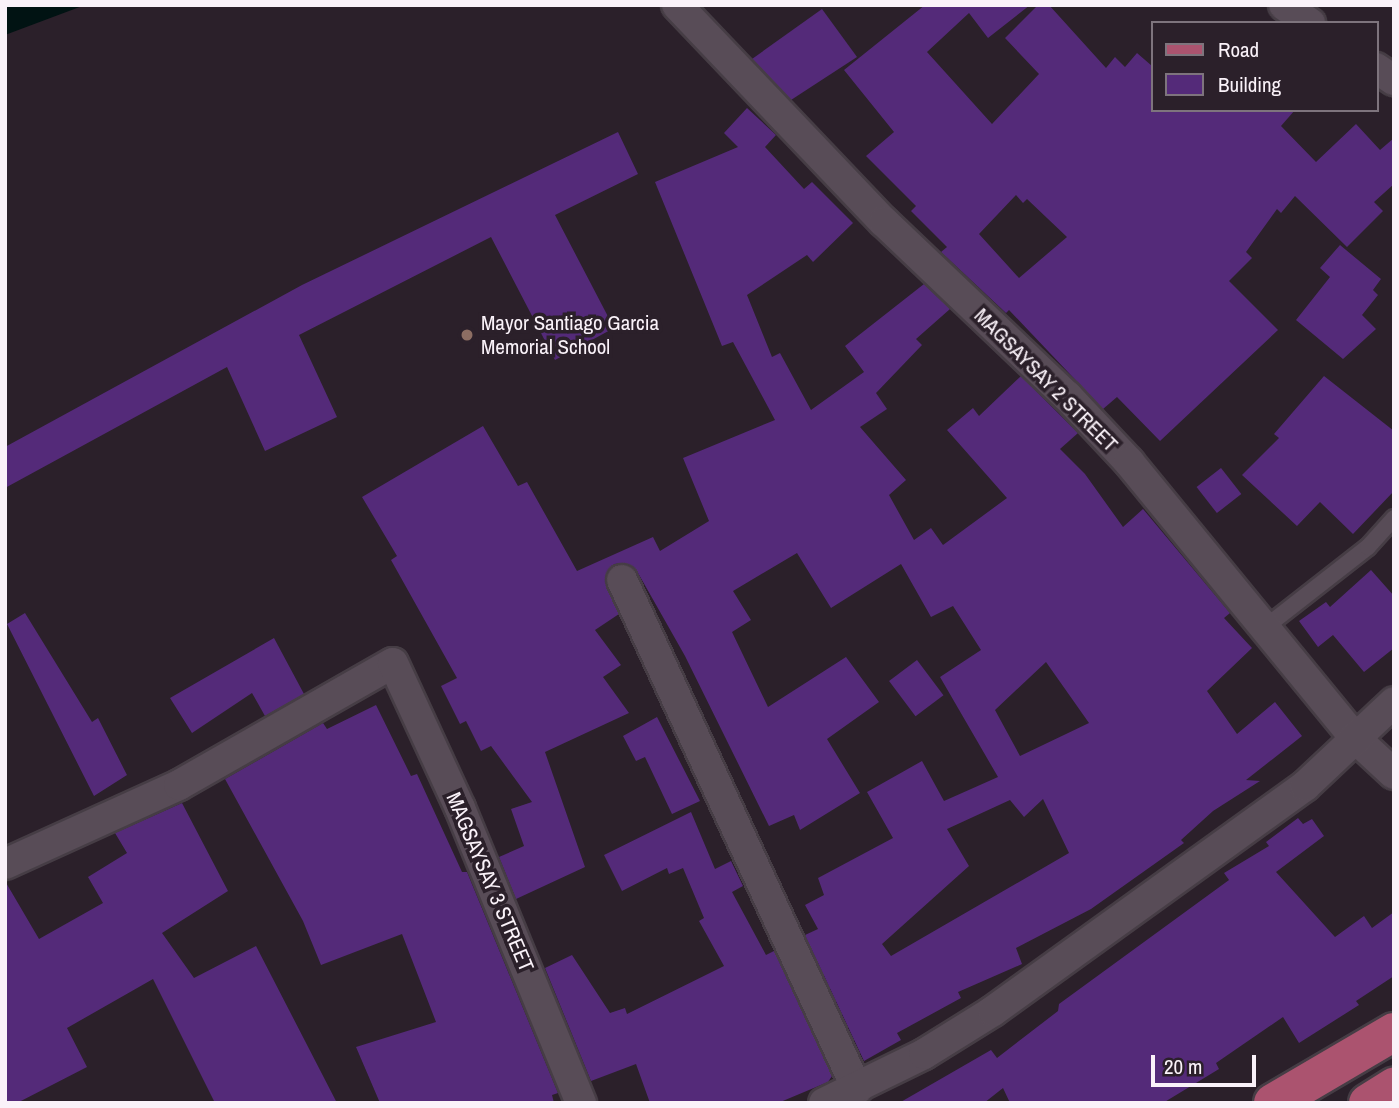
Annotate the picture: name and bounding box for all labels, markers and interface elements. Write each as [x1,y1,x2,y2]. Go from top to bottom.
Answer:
legend [1150,21,1378,112]
text: Road [1218,35,1259,64]
text: Building [1218,70,1281,99]
street label: MAGSAYSAY 2 STREET [969,303,1123,457]
place label: Mayor Santiago Garcia Memorial School [481,310,659,360]
marker: Mayor Santiago Garcia Memorial School [459,327,475,343]
street label: MAGSAYSAY 3 STREET [441,788,539,976]
scale bar [1154,1042,1259,1086]
text: 20 m [1164,1052,1202,1081]

